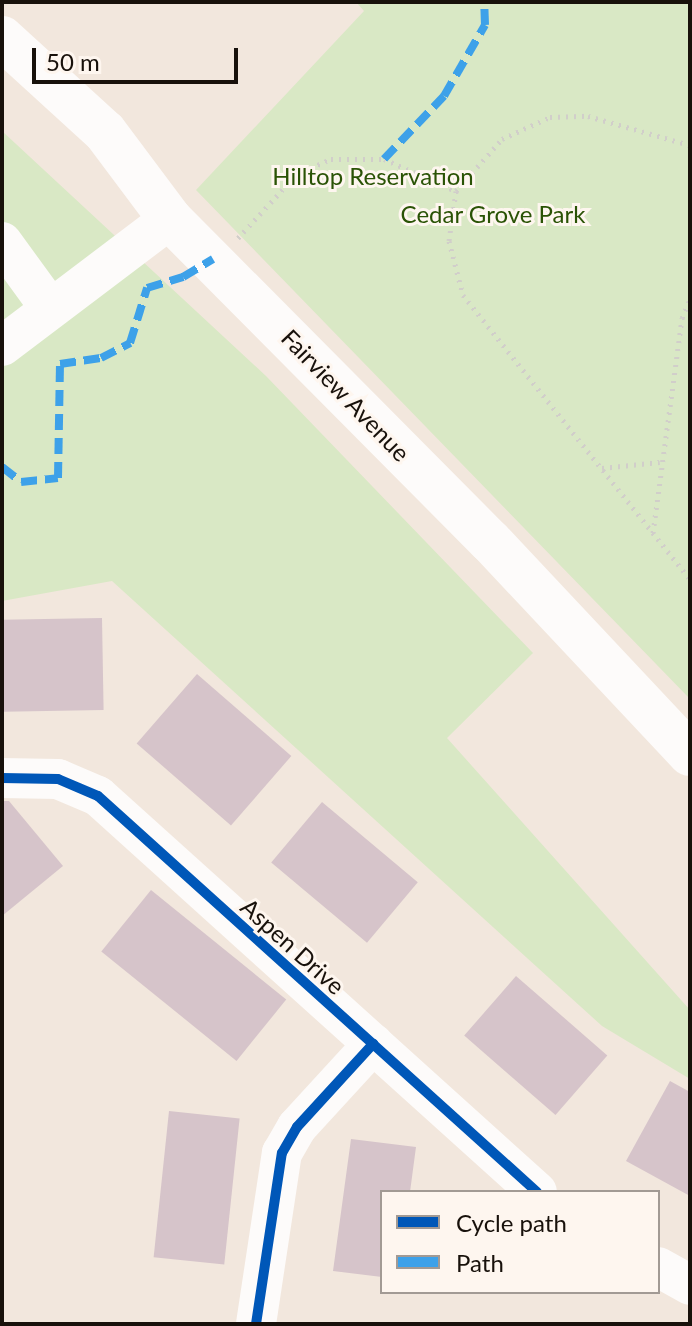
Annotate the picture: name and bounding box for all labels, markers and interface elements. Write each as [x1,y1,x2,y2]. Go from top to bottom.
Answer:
scale bar [36,32,242,82]
text: 50 m [46,47,100,76]
park label: Hilltop Reservation [272,162,474,190]
park label: Cedar Grove Park [400,200,586,228]
street label: Fairview Avenue [275,323,417,467]
street label: Aspen Drive [235,892,351,1000]
legend [380,1190,660,1294]
text: Cycle path [456,1208,567,1237]
text: Path [456,1248,504,1277]

